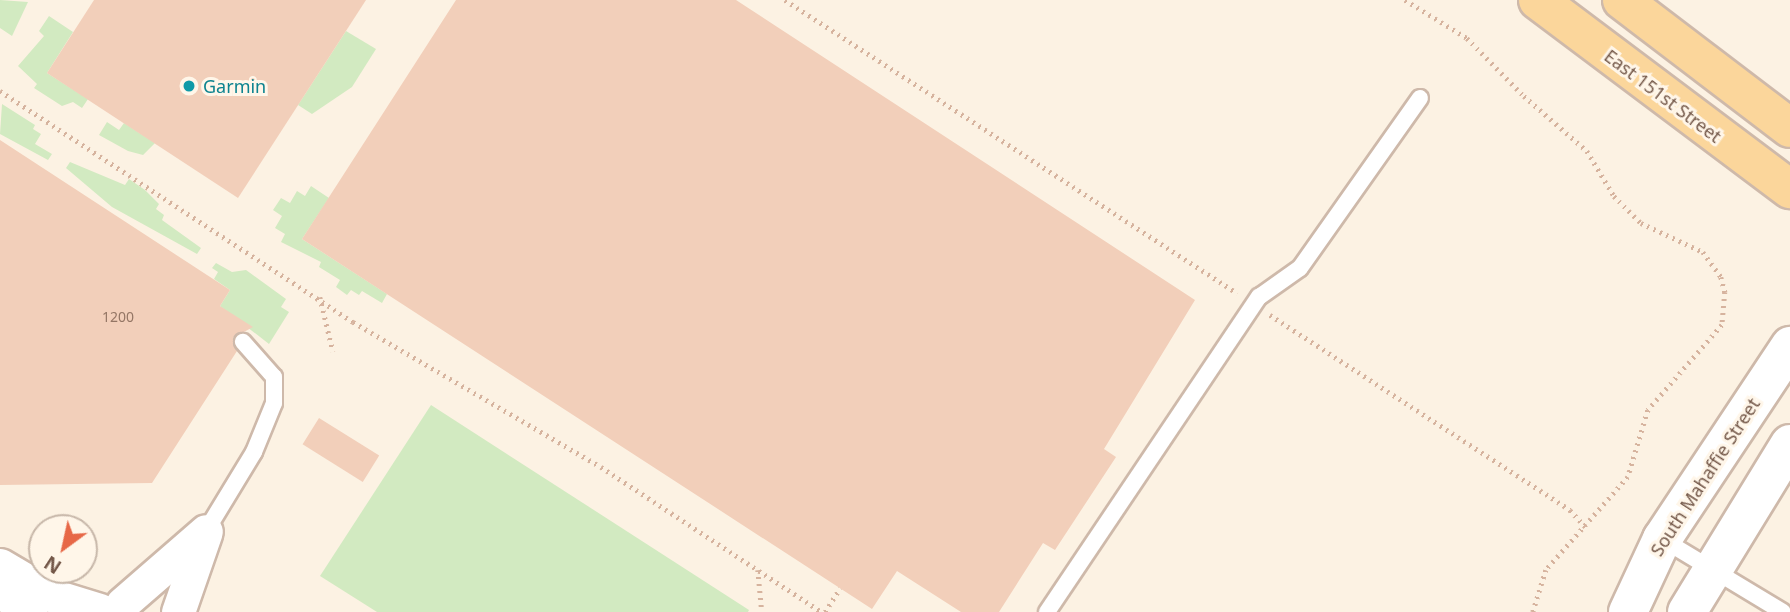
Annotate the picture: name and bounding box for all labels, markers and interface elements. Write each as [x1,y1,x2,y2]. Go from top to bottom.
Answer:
street label: East 151st Street [1600,45,1726,147]
place label: Garmin [203,75,266,97]
marker: Garmin [181,78,197,94]
house number: 1200 [102,309,134,325]
street label: South Mahaffie Street [1646,394,1764,560]
north arrow [28,514,98,584]
text: N [39,550,66,580]

